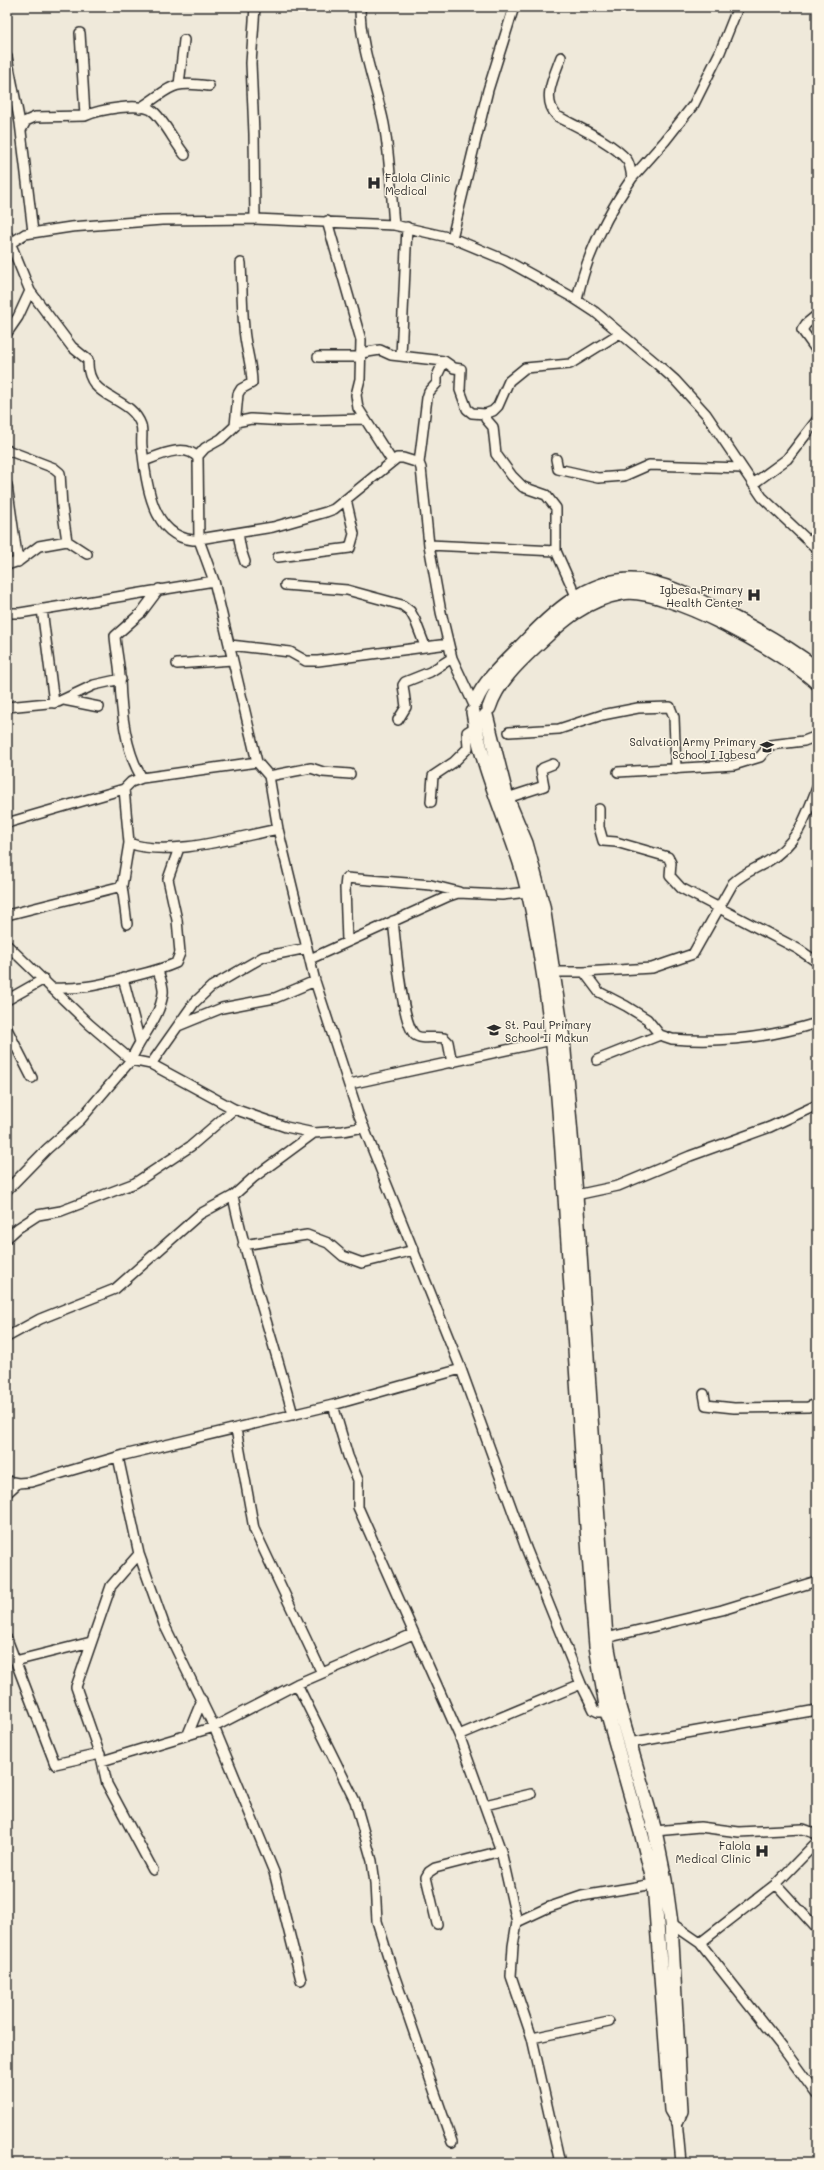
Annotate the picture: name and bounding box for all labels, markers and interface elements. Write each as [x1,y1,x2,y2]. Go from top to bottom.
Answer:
place label: Falola Clinic Medical [385,170,450,198]
hospital icon: Falola Clinic Medical [366,175,382,191]
place label: Igbesa Primary Health Center [660,582,743,610]
hospital icon: Igbesa Primary Health Center [746,587,762,603]
place label: Salvation Army Primary School I Igbesa [630,734,756,762]
school or university icon: Salvation Army Primary School I Igbesa [759,739,775,755]
place label: St. Paul Primary School Ii Makun [505,1017,591,1045]
school or university icon: St. Paul Primary School Ii Makun [486,1022,502,1038]
place label: Falola Medical Clinic [676,1838,751,1866]
hospital icon: Falola Medical Clinic [754,1843,770,1859]

